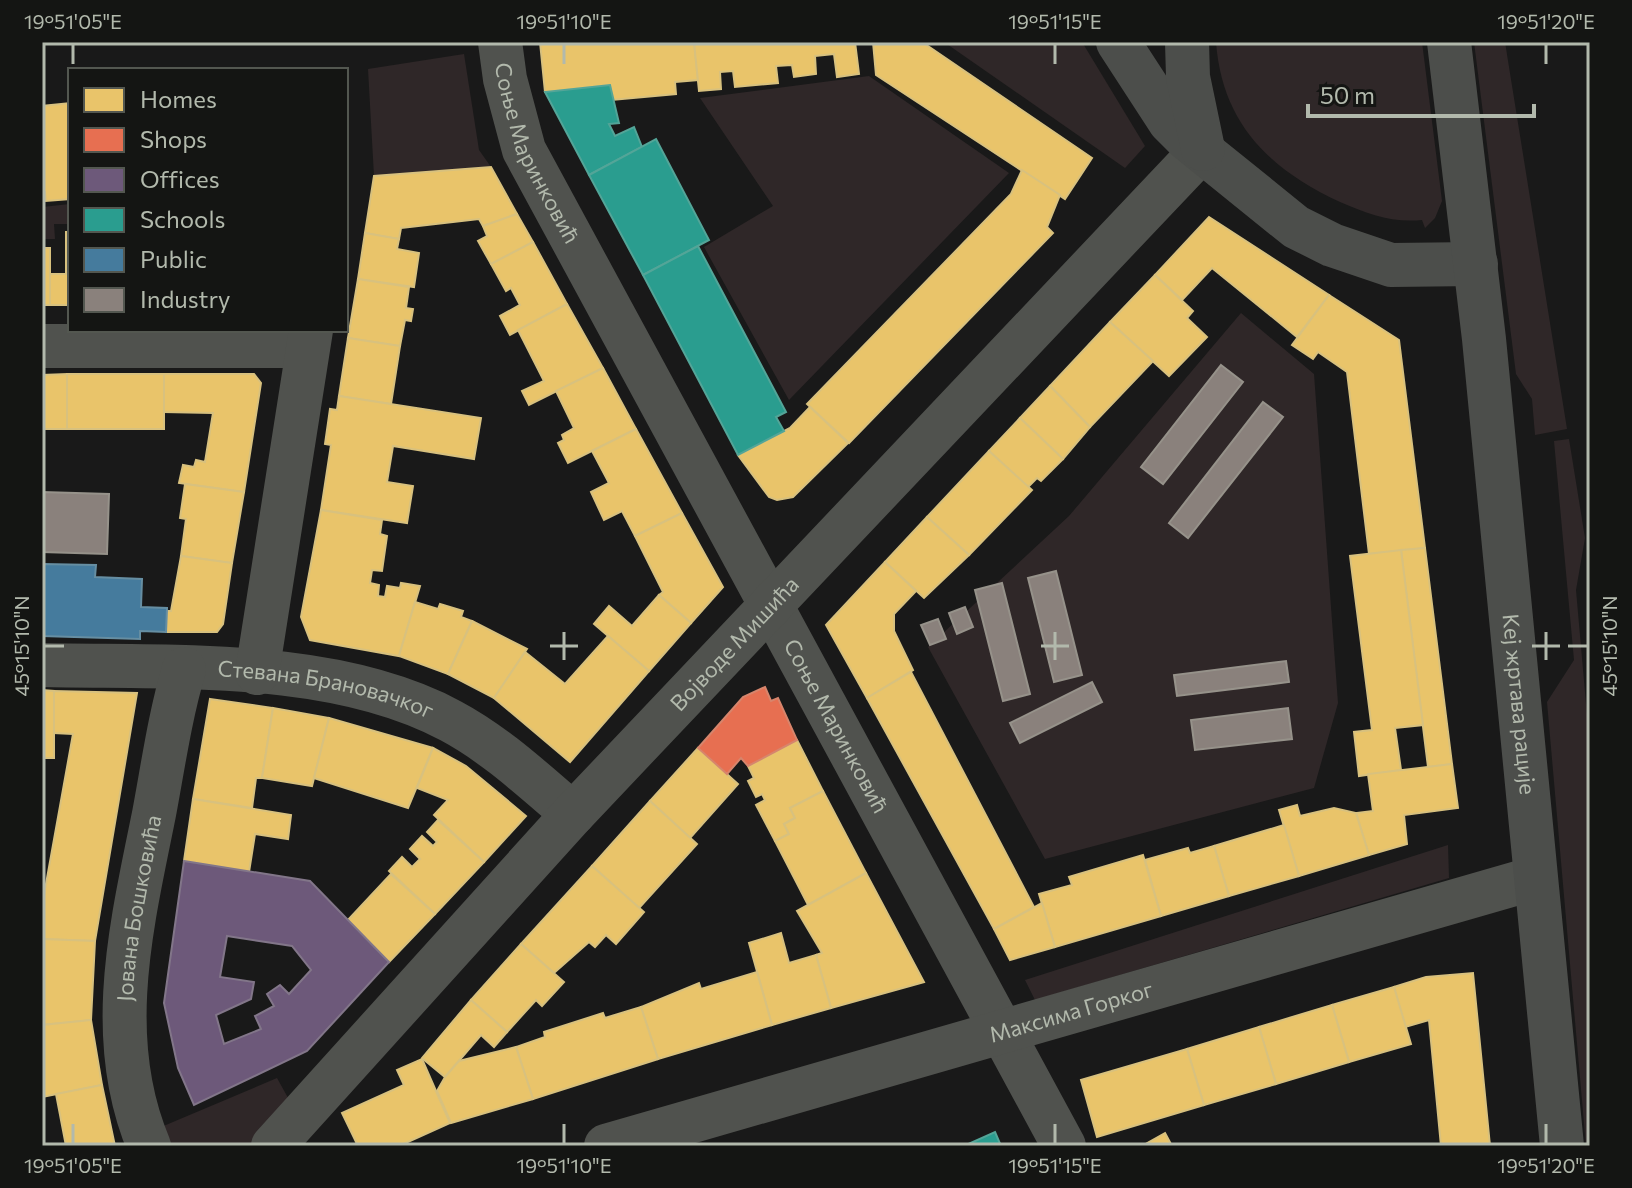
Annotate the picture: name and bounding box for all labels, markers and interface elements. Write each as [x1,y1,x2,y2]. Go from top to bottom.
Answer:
text: 19°51'05"E [24,9,122,33]
text: 19°51'10"E [516,9,612,33]
text: 19°51'15"E [1008,9,1102,33]
text: 19°51'20"E [1497,9,1595,33]
street label: Соње Маринковић [490,61,586,248]
legend [68,68,348,332]
scale bar [1308,68,1534,118]
text: 50 m [1320,80,1375,109]
text: Homes [140,84,217,113]
text: Shops [140,124,207,153]
text: Offices [140,164,220,193]
text: Schools [140,204,225,233]
text: Public [140,244,207,273]
text: Industry [140,284,230,313]
street label: Војводе Мишића [664,571,804,716]
text: 45°15'10"N [9,595,33,697]
text: 45°15'10"N [1597,595,1621,697]
street label: Кеј жртава рације [1498,613,1542,796]
street label: Соње Маринковић [779,634,895,817]
street label: Стевана Брановачког [217,654,439,724]
street label: Јована Бошковића [111,812,167,1002]
street label: Максима Горког [986,975,1156,1048]
text: 19°51'05"E [24,1153,122,1177]
text: 19°51'10"E [516,1153,612,1177]
text: 19°51'15"E [1008,1153,1102,1177]
text: 19°51'20"E [1497,1153,1595,1177]

